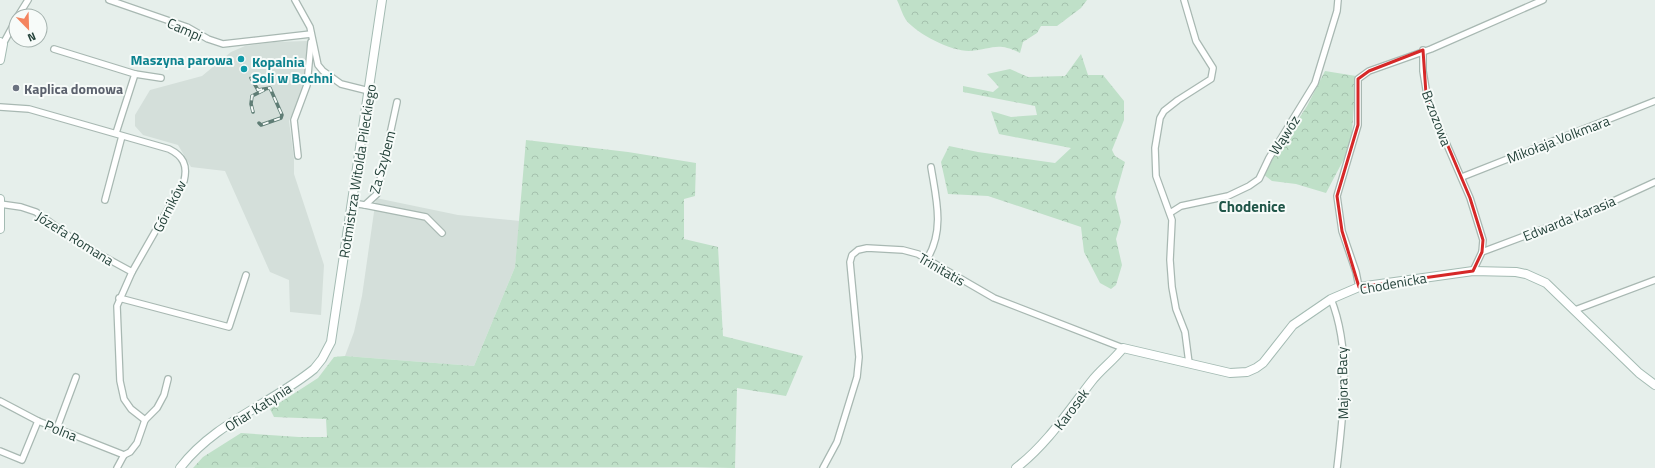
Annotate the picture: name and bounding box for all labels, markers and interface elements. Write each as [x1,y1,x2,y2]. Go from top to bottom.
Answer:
north arrow [8,8,48,48]
street label: Campi [164,12,206,46]
text: N [25,28,39,46]
place label: Maszyna parowa [131,49,233,70]
place label: Kopalnia Soli w Bochni [252,51,333,88]
marker: Maszyna parowa [236,54,246,64]
marker: Kopalnia Soli w Bochni [239,64,249,74]
place label: Kaplica domowa [24,78,123,99]
street label: Rotmistrza Witolda Pileckiego [333,82,381,260]
marker: Kaplica domowa [11,83,21,93]
street label: Brzozowa [1417,87,1457,149]
street label: Mikołaja Volkmara [1503,110,1613,168]
street label: Wąwóz [1263,111,1305,159]
street label: Za Szybem [364,128,400,196]
street label: Górników [147,176,191,236]
street label: Edwarda Karasia [1520,190,1618,246]
district label: Chodenice [1219,195,1286,218]
street label: Józefa Romana [32,206,118,270]
street label: Trinitatis [915,247,969,291]
street label: Chodenicka [1358,267,1428,299]
street label: Majora Bacy [1331,346,1353,420]
street label: Ofiar Katynia [220,377,296,437]
street label: Karosek [1048,384,1094,434]
street label: Polna [42,414,80,446]

